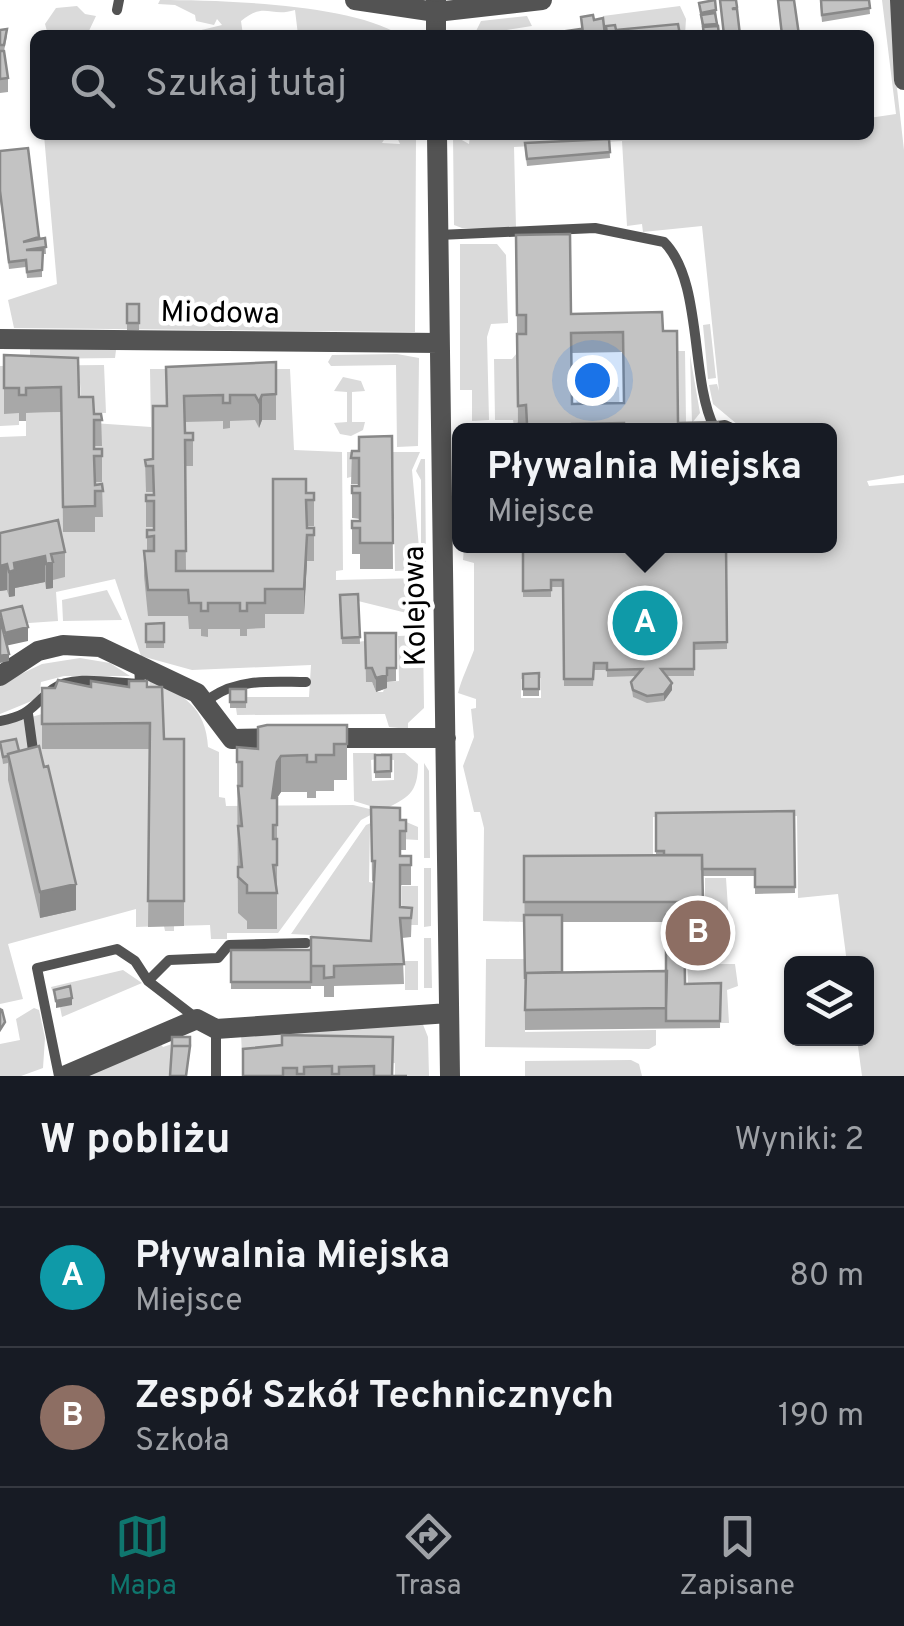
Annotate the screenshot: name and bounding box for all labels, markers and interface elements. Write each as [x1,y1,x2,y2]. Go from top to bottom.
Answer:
search box [30,30,874,140]
icon: search [65,58,120,113]
text: Szukaj tutaj [145,61,347,110]
street label: Miodowa [160,295,280,334]
your location [567,355,618,406]
popup [452,423,837,553]
text: Pływalnia Miejska [487,444,802,493]
text: Miejsce [487,493,594,533]
street label: Kolejowa [397,545,436,667]
pin: A [612,586,678,660]
pin: B [666,896,730,970]
map controls [784,956,874,1046]
button: layers [784,956,874,1046]
text: W pobliżu [40,1115,231,1168]
text: Wyniki: 2 [735,1121,864,1161]
text: Pływalnia Miejska [135,1233,450,1282]
text: A [61,1257,84,1297]
text: 80 m [790,1257,864,1297]
text: Miejsce [135,1282,242,1322]
text: Zespół Szkół Technicznych [135,1373,614,1422]
text: B [61,1397,84,1437]
text: 190 m [778,1397,864,1437]
text: Szkoła [135,1422,229,1462]
tab: Mapa [109,1509,177,1605]
tab: Trasa [395,1509,461,1605]
tab: Zapisane [680,1509,795,1605]

